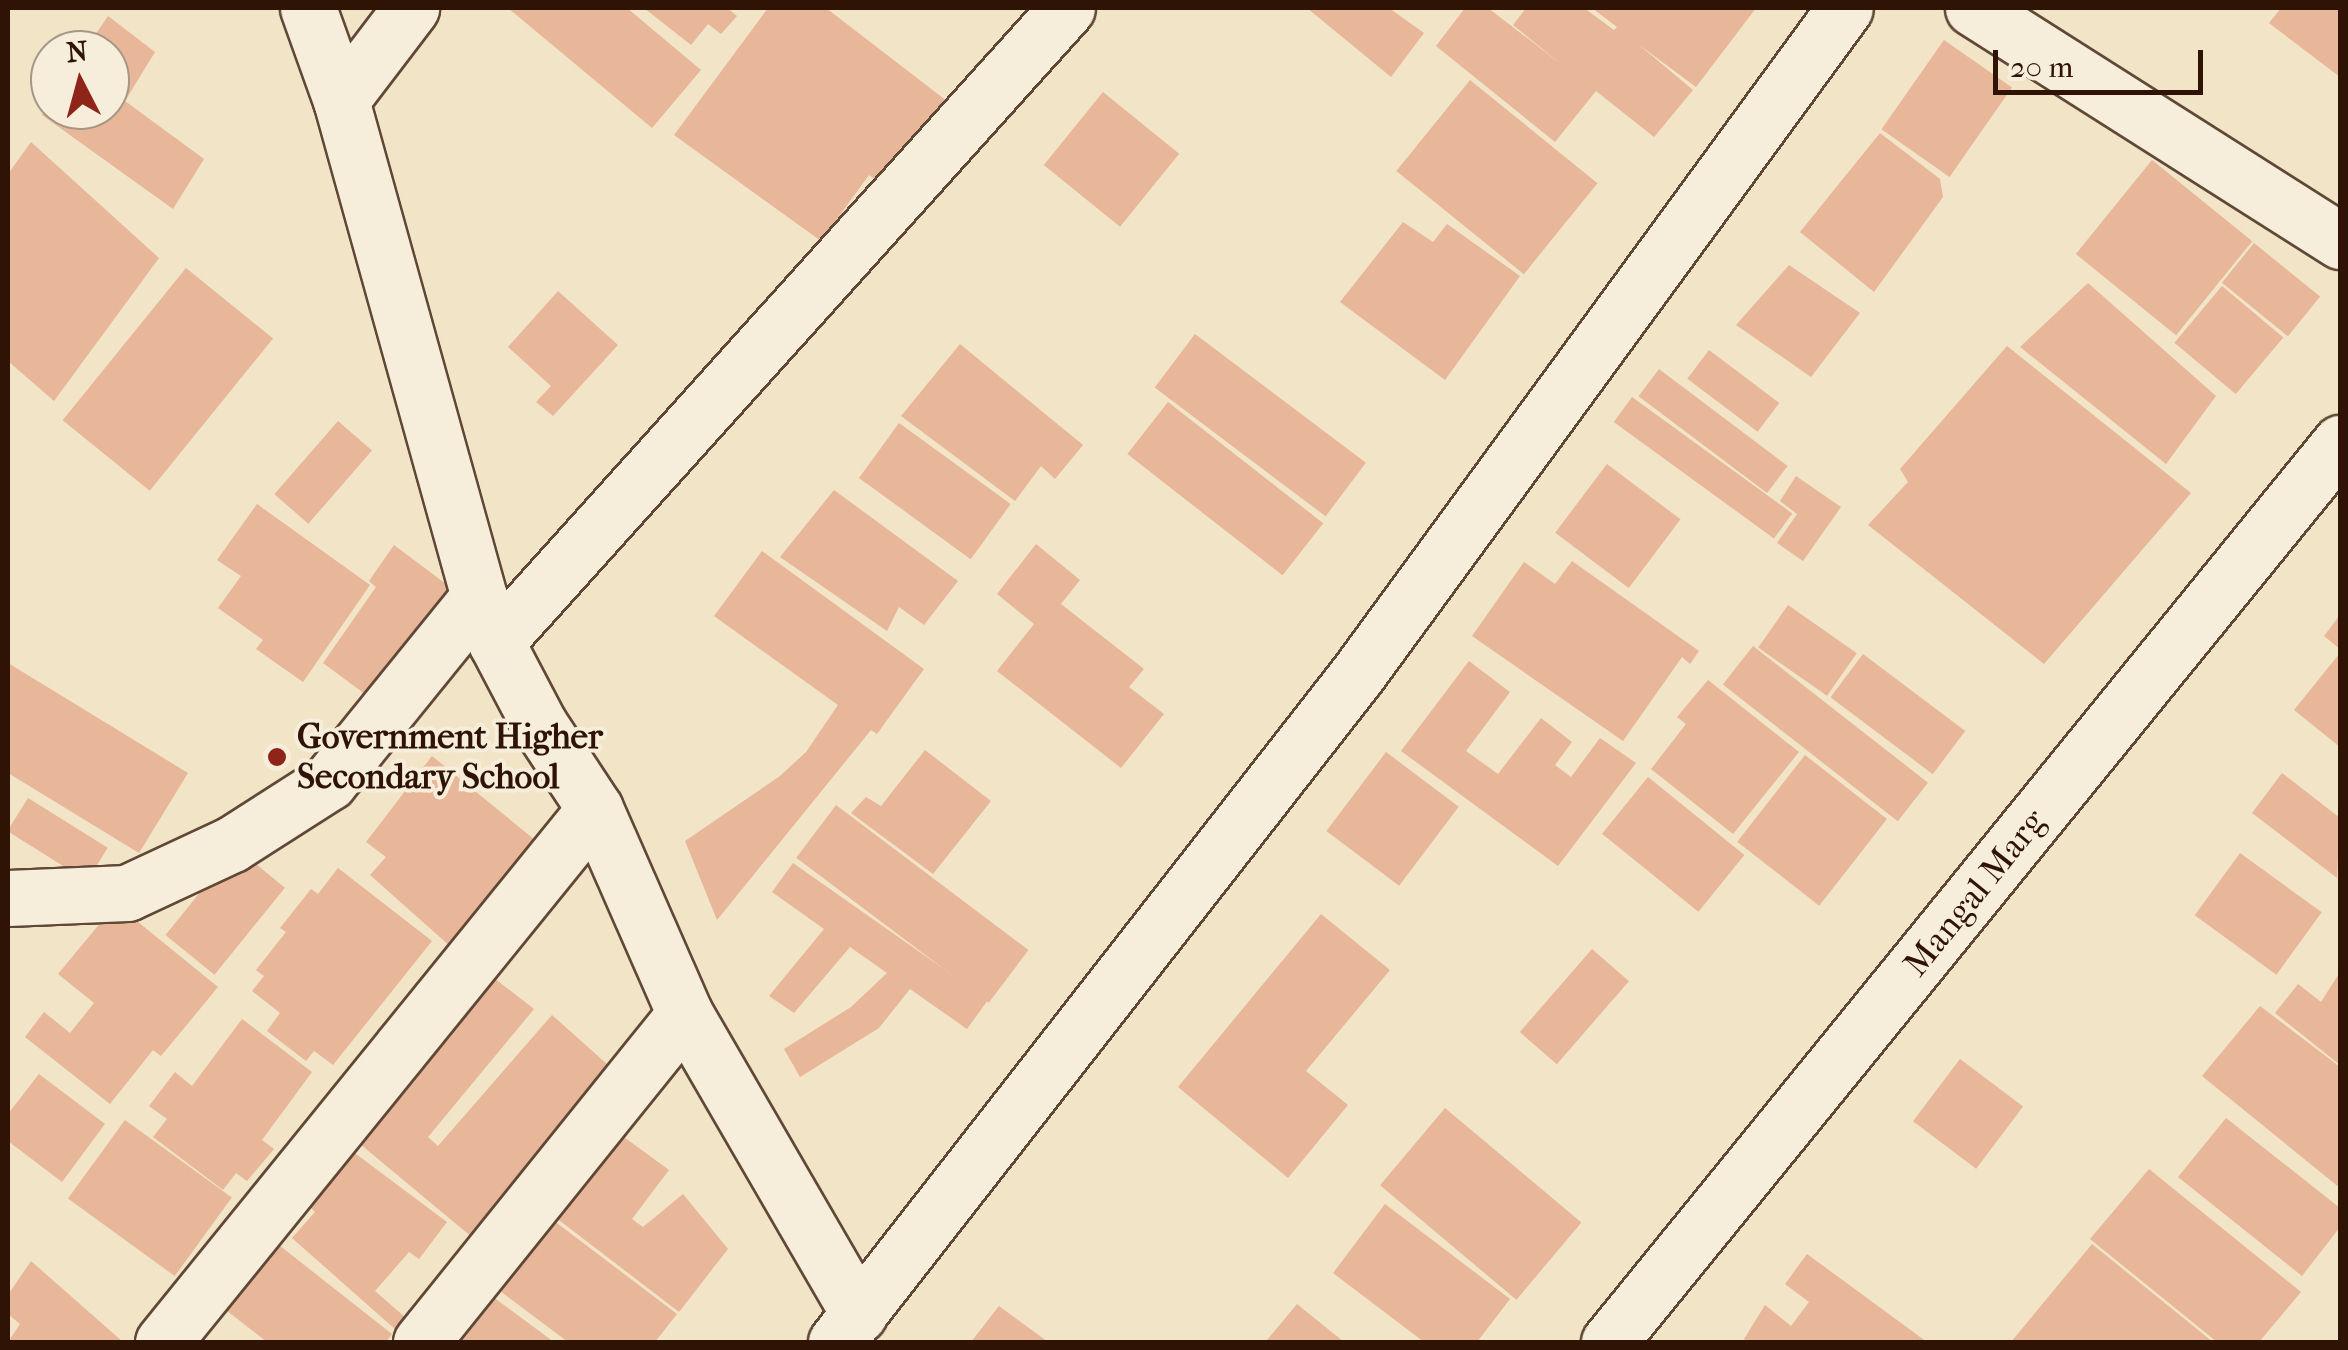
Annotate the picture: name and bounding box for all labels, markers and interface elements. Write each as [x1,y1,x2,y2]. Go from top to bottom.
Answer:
north arrow [30,30,130,130]
scale bar [1998,30,2208,92]
text: N [65,34,89,69]
text: 20 m [2010,50,2073,85]
place label: Government Higher Secondary School [297,716,603,798]
marker: Government Higher Secondary School [266,746,288,768]
street label: Mangal Marg [1895,801,2055,985]

